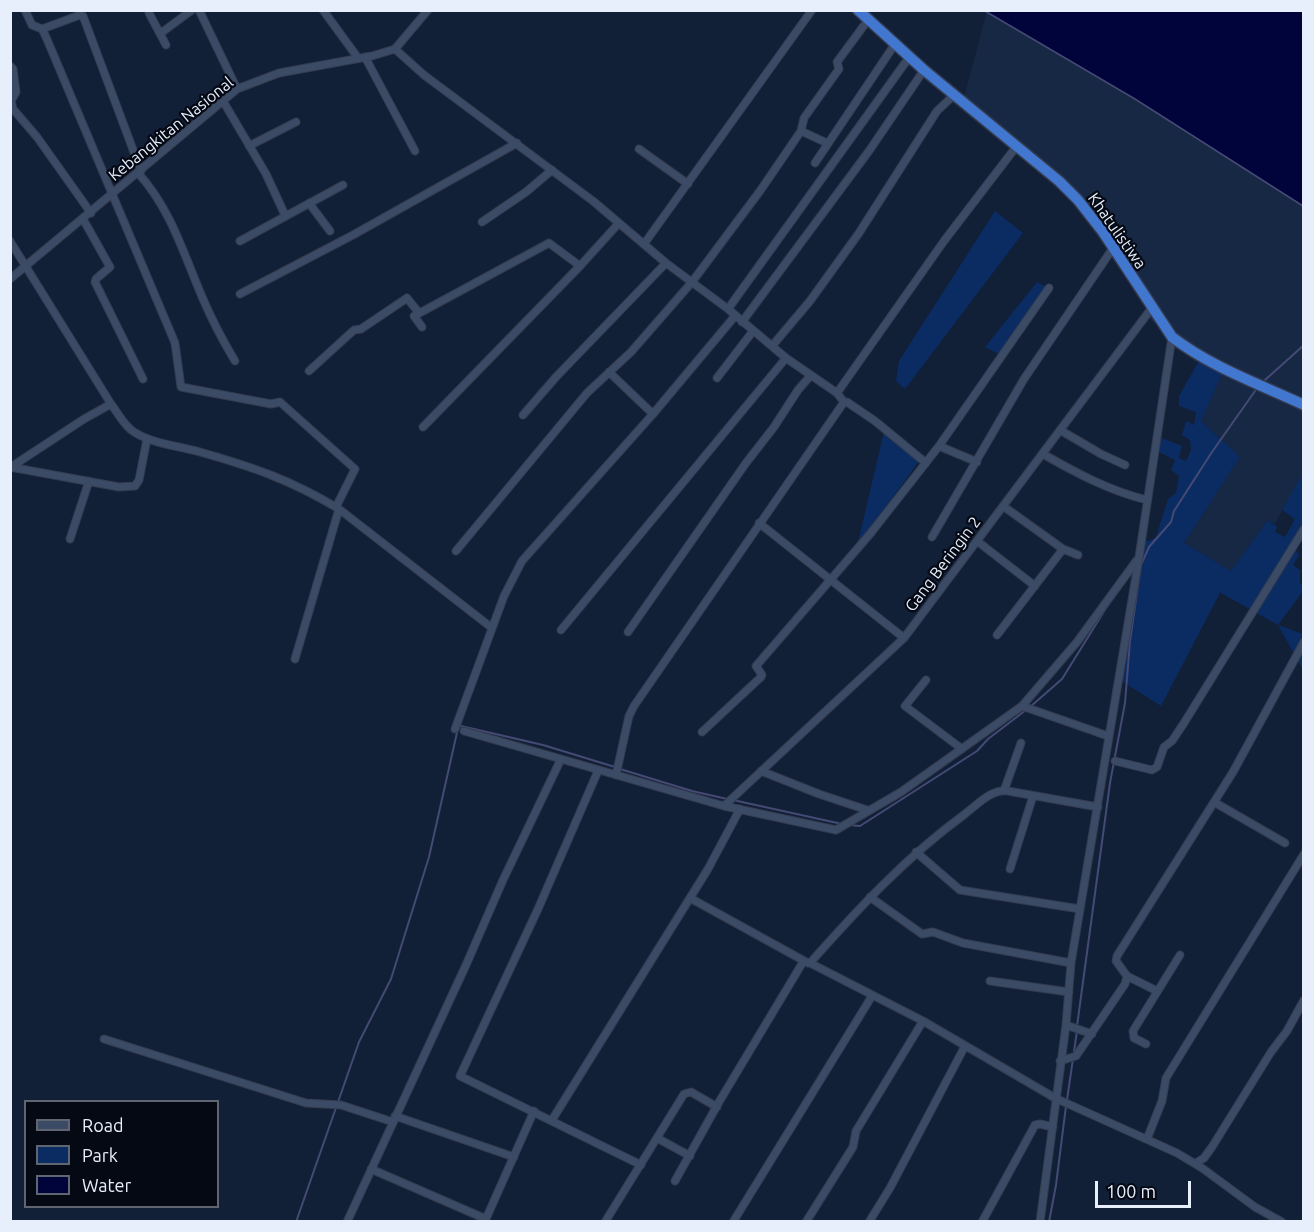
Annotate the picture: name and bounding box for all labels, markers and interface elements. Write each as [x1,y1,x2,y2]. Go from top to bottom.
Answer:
street label: Kebangkitan Nasional [105,73,237,185]
street label: Khatulistiwa [1084,189,1150,273]
street label: Gang Beringin 2 [901,513,985,615]
legend [24,1100,219,1208]
text: Road [82,1115,124,1135]
text: Park [82,1145,118,1165]
scale bar [1098,1169,1194,1207]
text: Water [82,1175,131,1195]
text: 100 m [1106,1181,1156,1201]

